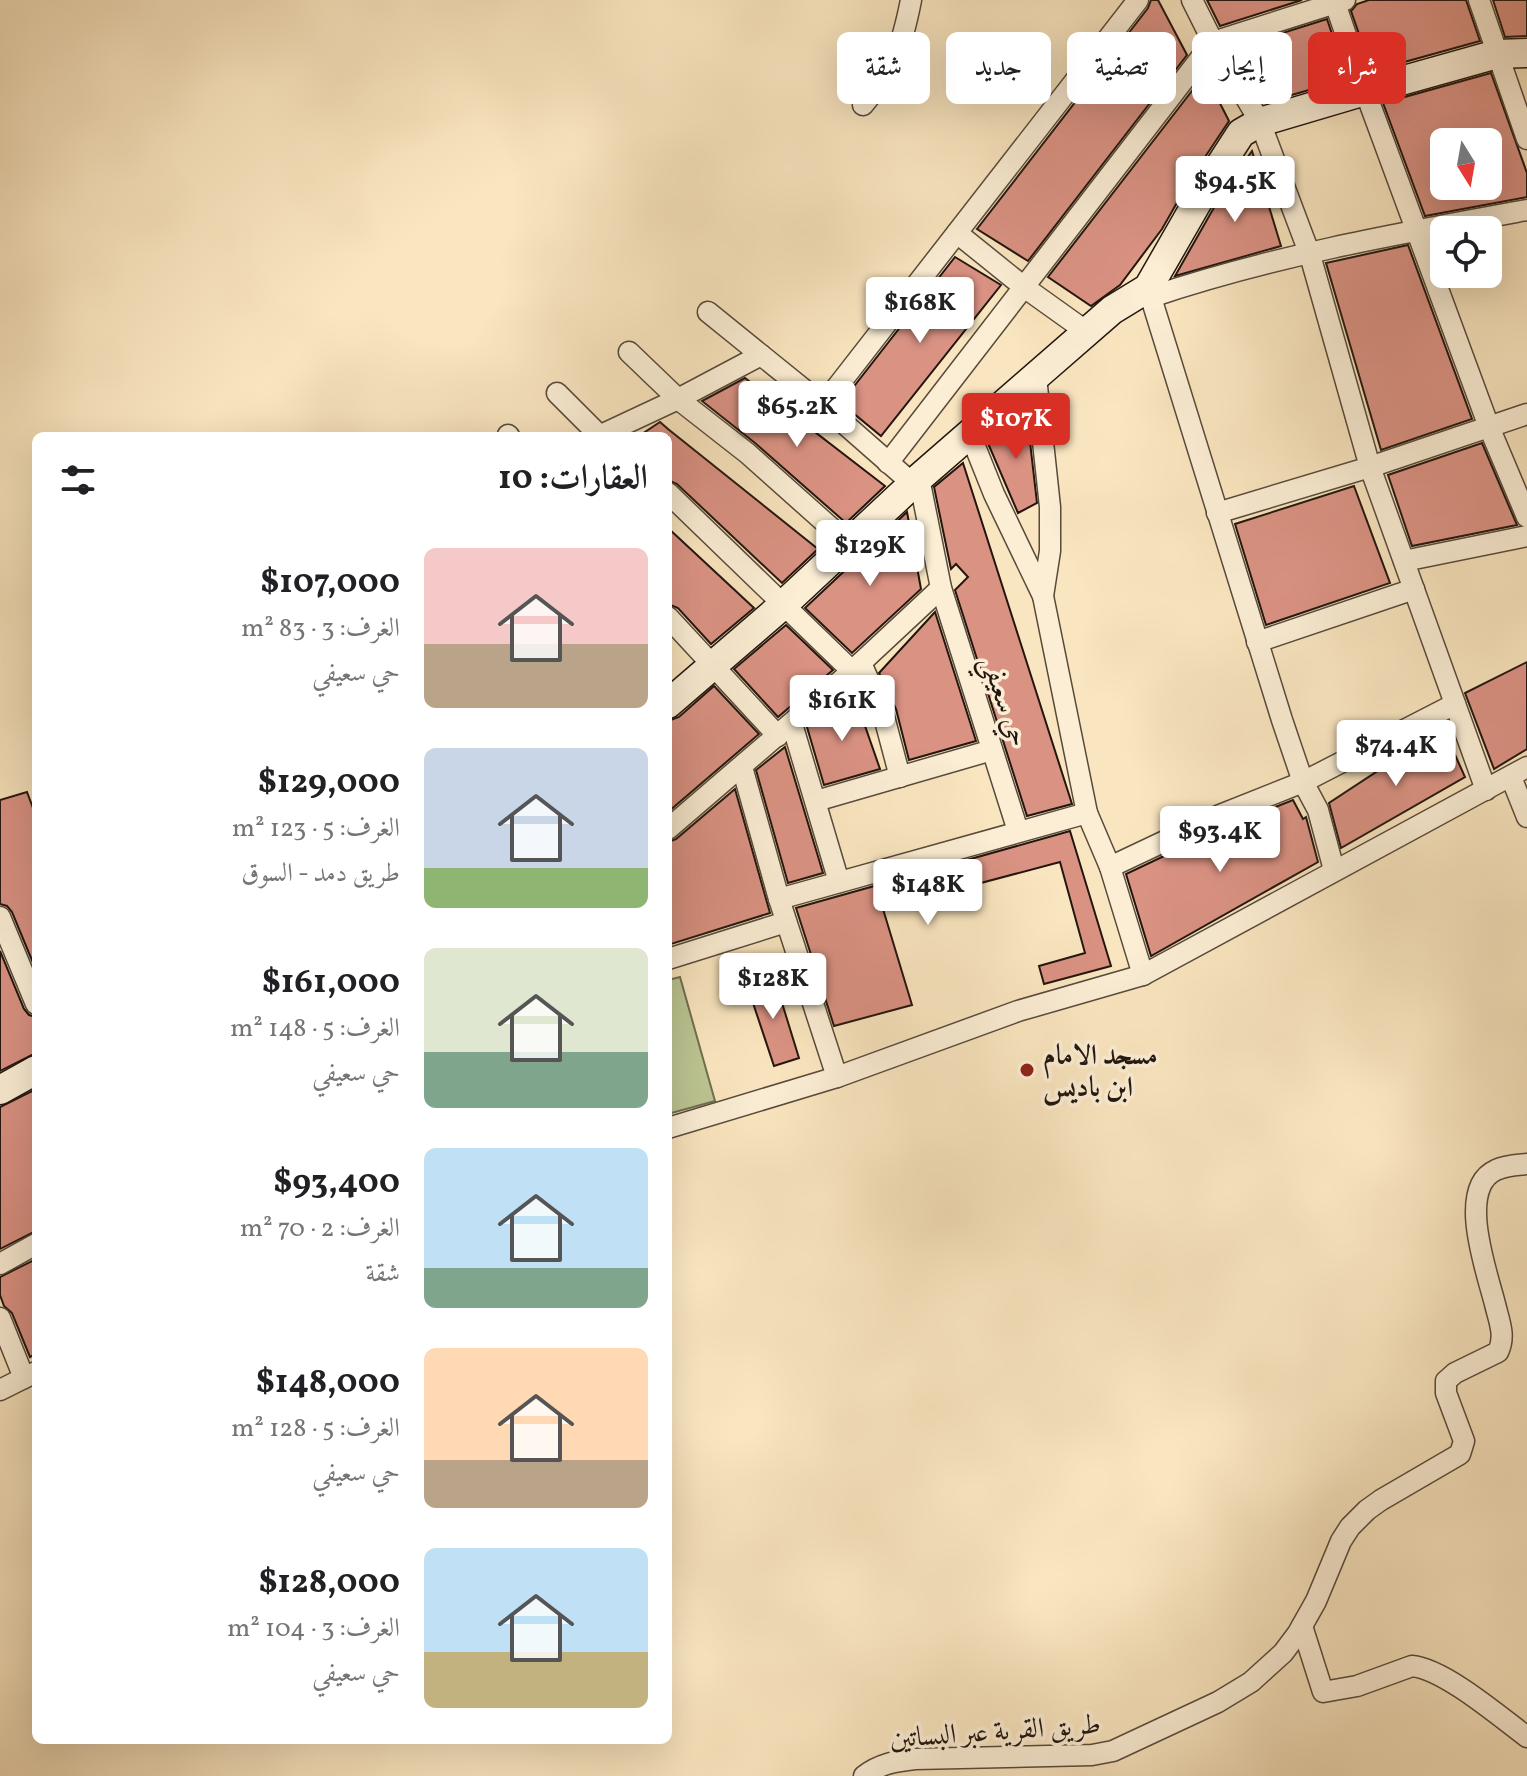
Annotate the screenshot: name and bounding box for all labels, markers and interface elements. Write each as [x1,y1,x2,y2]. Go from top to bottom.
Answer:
chip: شقة [837,32,930,104]
chip: جديد [946,32,1051,104]
chip: تصفية [1067,32,1176,104]
chip: إيجار [1192,32,1292,104]
chip: شراء [1308,32,1406,104]
north arrow [1430,128,1502,200]
map controls [1430,128,1502,288]
pin: $94.5K [1170,156,1300,224]
text: $94.5K [1194,164,1276,200]
button: locate [1430,216,1502,288]
pin: $168K [864,277,976,345]
text: $168K [884,285,956,321]
pin: $65.2K [732,381,862,449]
text: $65.2K [756,389,838,425]
pin: $107K [960,393,1072,461]
text: $107K [980,401,1052,437]
text: العقارات: 10 [498,456,648,503]
icon: filters [56,458,100,502]
pin: $129K [814,520,926,588]
text: $129K [834,528,906,564]
text: $107,000 [260,560,400,607]
icon: home [488,580,584,676]
text: الغرف: 3 · 83 m² [241,611,400,647]
street label: حي سعيفي [965,651,1037,755]
text: حي سعيفي [312,656,400,692]
pin: $161K [786,675,898,743]
text: $161K [808,683,876,719]
pin: $74.4K [1331,720,1461,788]
text: $74.4K [1355,728,1437,764]
text: $129,000 [258,760,400,807]
icon: home [488,780,584,876]
pin: $93.4K [1155,806,1285,874]
text: الغرف: 5 · 123 m² [232,811,400,847]
text: $93.4K [1178,814,1262,850]
text: طريق دمد - السوق [241,856,400,892]
pin: $148K [872,859,984,927]
text: $148K [891,867,965,903]
pin: $128K [717,953,829,1021]
text: $161,000 [262,960,400,1007]
text: $128K [737,961,809,997]
icon: home [488,980,584,1076]
text: الغرف: 5 · 148 m² [230,1011,400,1047]
place label: مسجد الامام ابن باديس [1043,1037,1158,1108]
text: حي سعيفي [312,1056,400,1092]
marker: مسجد الامام ابن باديس [1018,1061,1036,1079]
text: $93,400 [273,1160,400,1207]
icon: home [488,1180,584,1276]
text: الغرف: 2 · 70 m² [240,1211,400,1247]
text: شقة [366,1256,400,1292]
text: $148,000 [256,1360,400,1407]
icon: home [488,1380,584,1476]
text: الغرف: 5 · 128 m² [231,1411,400,1447]
text: حي سعيفي [312,1456,400,1492]
text: $128,000 [258,1560,400,1607]
icon: home [488,1580,584,1676]
text: الغرف: 3 · 104 m² [227,1611,400,1647]
text: حي سعيفي [312,1656,400,1692]
street label: طريق القرية عبر البساتين [888,1706,1102,1759]

